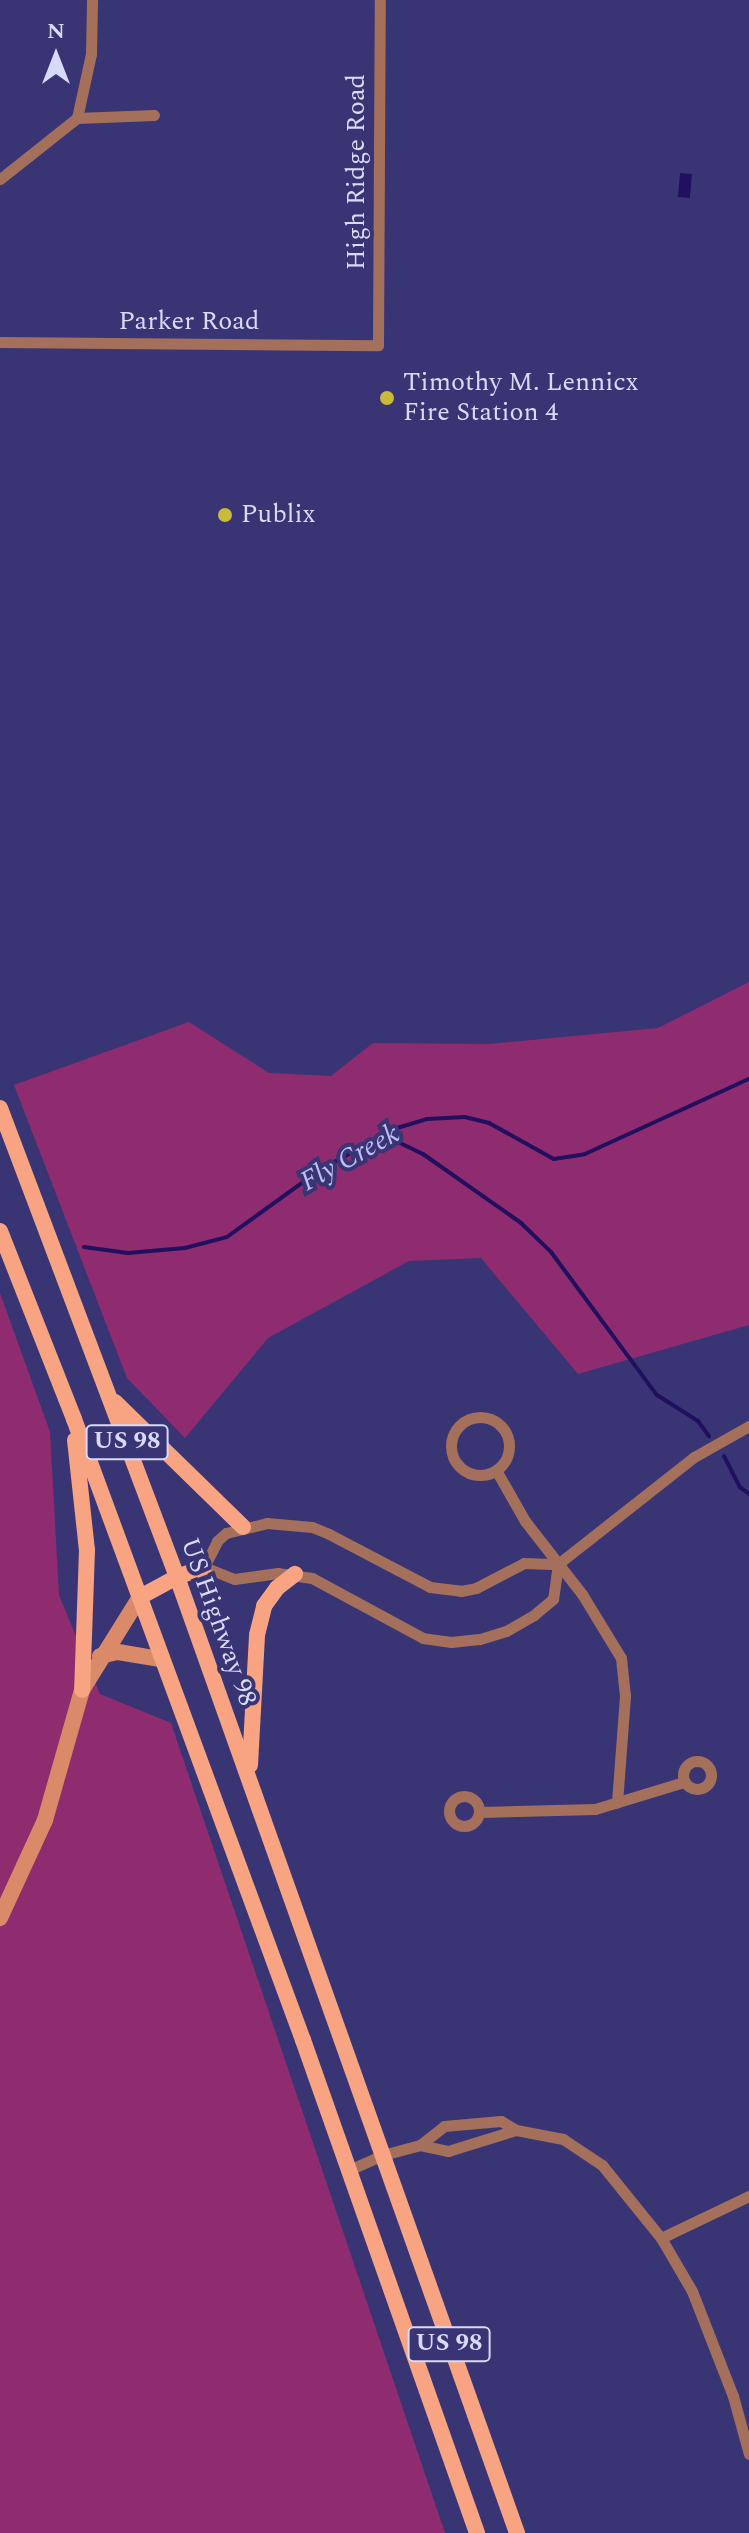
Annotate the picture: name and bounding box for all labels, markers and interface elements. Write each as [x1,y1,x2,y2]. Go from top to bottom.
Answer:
text: N [47,15,65,48]
north arrow [16,16,96,96]
street label: High Ridge Road [341,74,373,270]
street label: Parker Road [118,306,260,338]
place label: Timothy M. Lennicx Fire Station 4 [403,367,638,428]
marker: Timothy M. Lennicx Fire Station 4 [378,389,396,407]
place label: Publix [241,499,315,531]
marker: Publix [216,506,234,524]
water label: Fly Creek [294,1117,406,1199]
road number: US 98 [85,1422,169,1462]
street label: US Highway 98 [173,1534,263,1710]
road number: US 98 [407,2324,491,2364]

